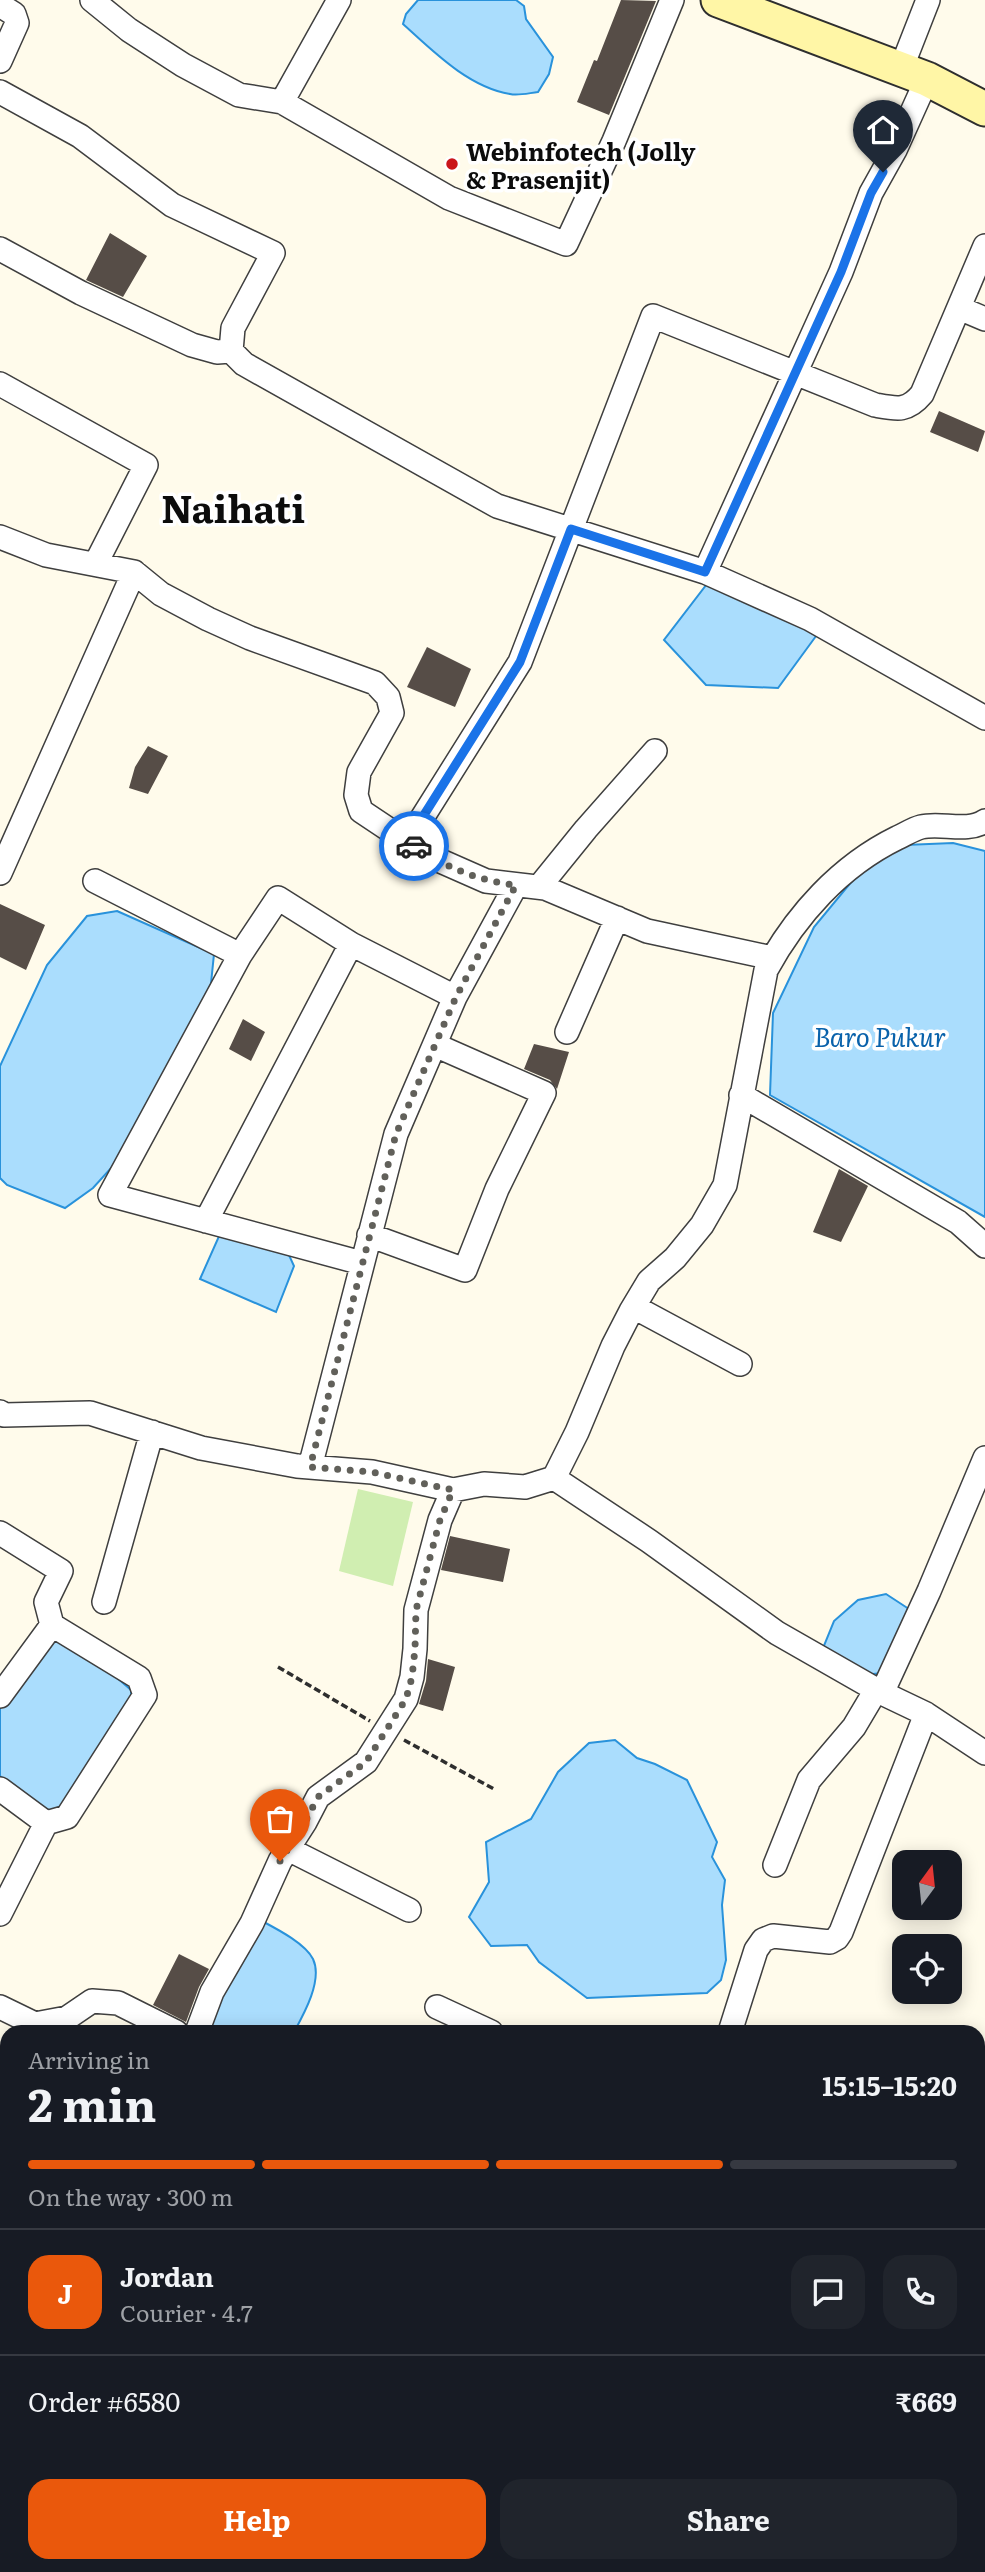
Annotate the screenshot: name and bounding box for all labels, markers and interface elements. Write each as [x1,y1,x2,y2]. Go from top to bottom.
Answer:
pin [853,100,913,172]
icon: home [864,111,902,149]
place label: Webinfotech (Jolly & Prasenjit) [466,133,696,196]
marker: Webinfotech (Jolly & Prasenjit) [444,156,460,172]
district label: Naihati [161,478,305,535]
courier [379,811,449,881]
icon: car [395,827,433,865]
water label: Baro Pukur [814,1016,946,1055]
pin [250,1789,310,1861]
icon: bag [261,1800,299,1838]
north arrow [892,1850,962,1920]
map controls [892,1850,962,2004]
button: locate [892,1934,962,2004]
text: Arriving in [28,2042,150,2076]
text: 15:15–15:20 [822,2065,957,2104]
text: 2 min [28,2068,157,2136]
text: On the way · 300 m [28,2179,233,2213]
button: chat [791,2255,865,2329]
button: phone [883,2255,957,2329]
text: Jordan [120,2256,214,2295]
text: J [58,2273,72,2312]
text: Courier · 4.7 [120,2295,253,2329]
text: Order #6580 [28,2381,180,2420]
text: ₹669 [896,2381,957,2420]
button: Help [28,2479,486,2559]
button: Share [500,2479,957,2559]

